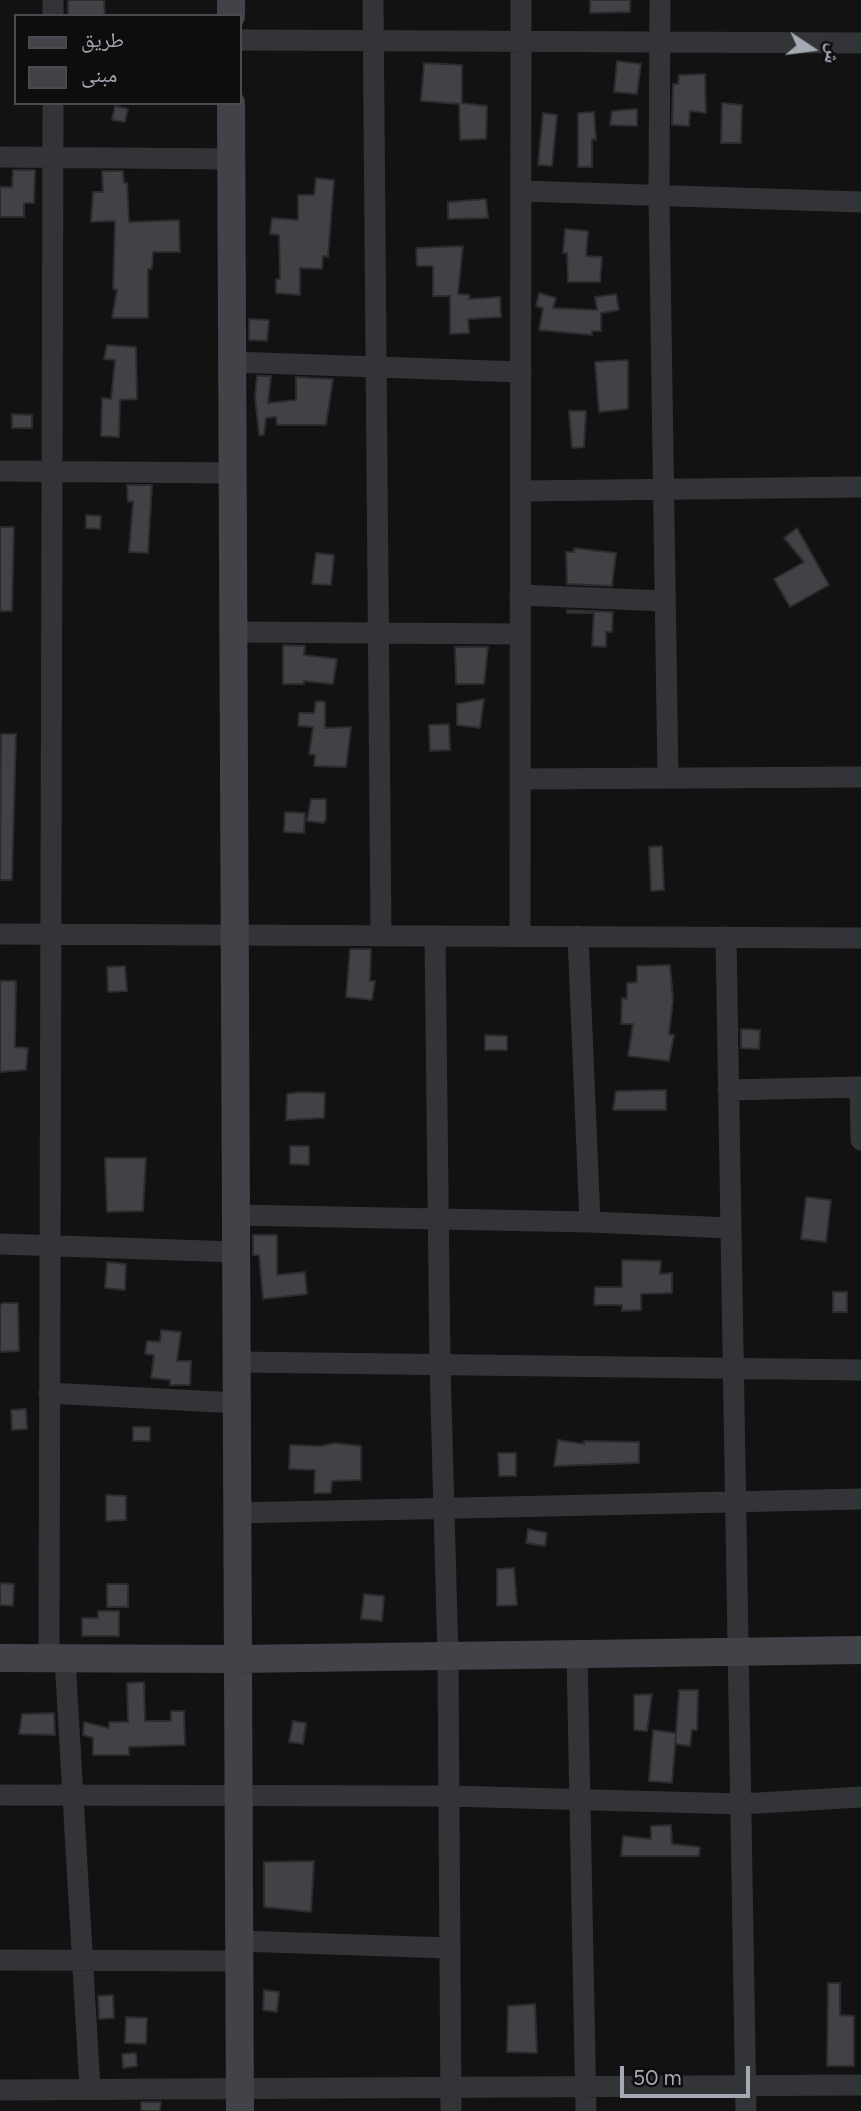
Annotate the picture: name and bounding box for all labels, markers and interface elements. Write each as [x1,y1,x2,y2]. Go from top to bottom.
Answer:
legend [14,14,242,105]
north arrow [777,14,847,84]
text: طريق [81,27,124,52]
text: ش [819,41,846,66]
text: مبنى [81,62,117,87]
scale bar [623,2052,752,2096]
text: 50 m [633,2065,682,2090]

